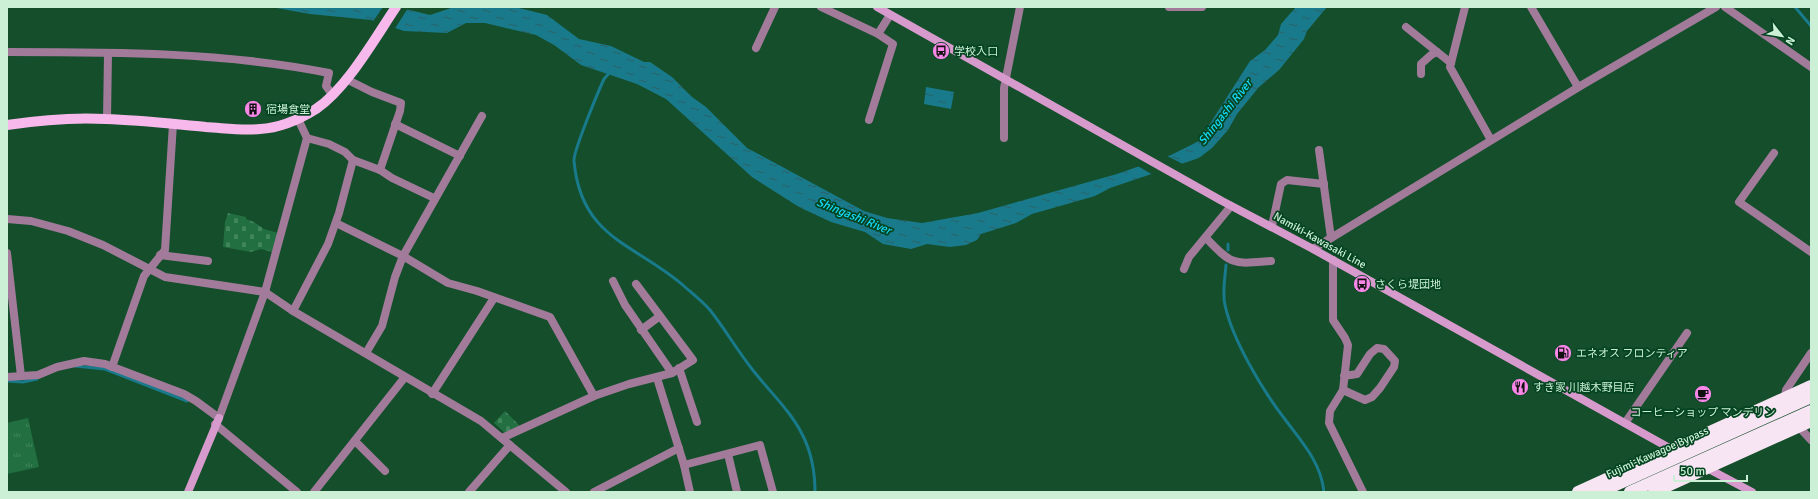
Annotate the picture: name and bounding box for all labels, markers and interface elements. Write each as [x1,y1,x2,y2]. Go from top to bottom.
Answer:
north arrow [1762,16,1802,56]
text: N [1783,34,1798,48]
bus stop icon: 学校入口 [931,41,951,61]
place label: 学校入口 [954,45,998,58]
water label: Shingashi River [1195,75,1257,148]
building icon: 宿場食堂 [243,99,263,119]
place label: 宿場食堂 [266,103,310,116]
water label: Shingashi River [814,195,895,239]
street label: Namiki-Kawasaki Line [1271,210,1368,271]
bus stop icon: さくら堤団地 [1352,274,1372,294]
place label: さくら堤団地 [1375,278,1441,291]
fuel station icon: エネオス フロンティア [1553,343,1573,363]
place label: エネオス フロンティア [1576,347,1688,360]
restaurant icon: すき家 川越木野目店 [1510,377,1530,397]
place label: すき家 川越木野目店 [1533,381,1634,394]
cafe icon: コーヒーショップ マンデリン [1693,384,1713,404]
place label: コーヒーショップ マンデリン [1630,406,1776,419]
street label: Fujimi-Kawagoe Bypass [1604,424,1711,481]
scale bar [1674,457,1747,483]
text: 50 m [1680,464,1705,479]

